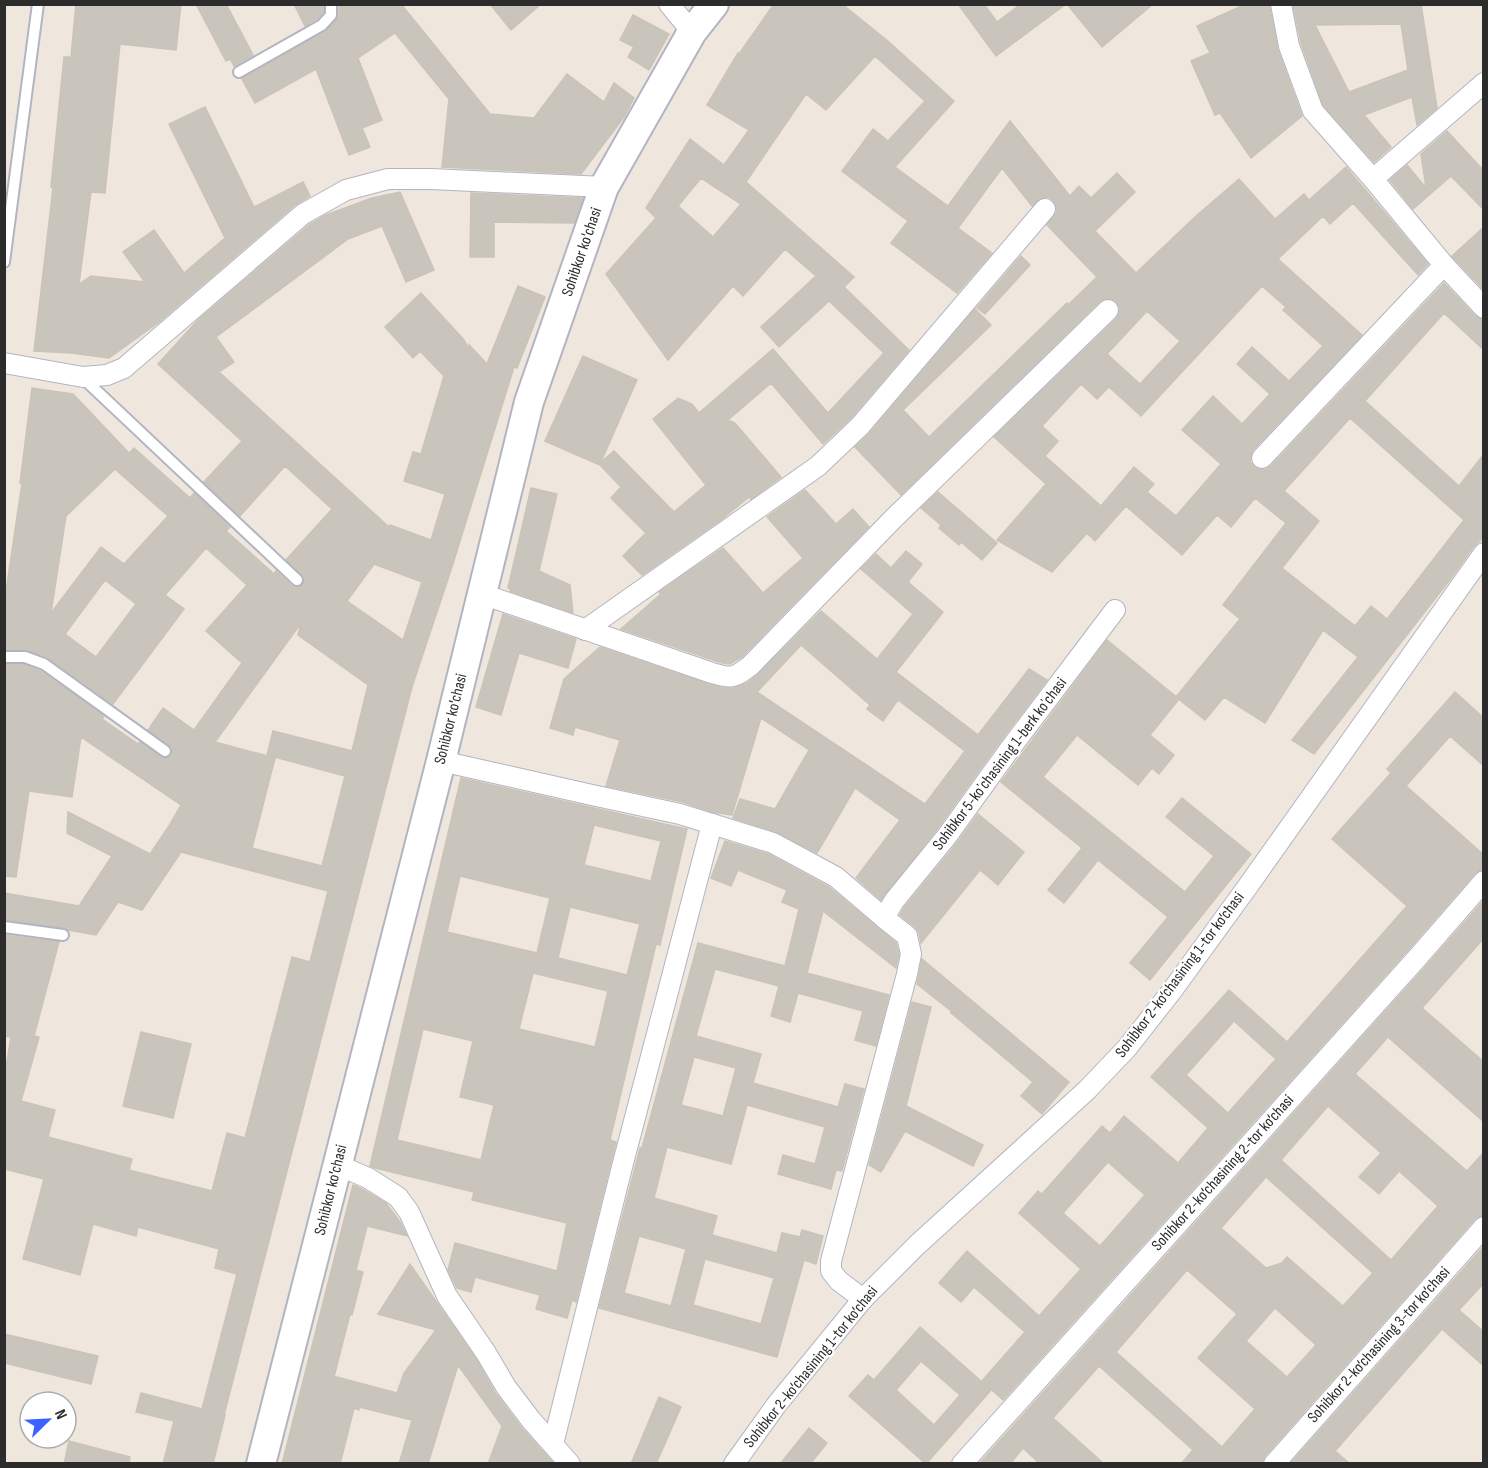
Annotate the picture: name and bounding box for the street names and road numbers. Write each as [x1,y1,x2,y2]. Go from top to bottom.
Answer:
street label: Sohibkor ko'chasi [558,205,606,299]
street label: Sohibkor ko'chasi [431,672,471,766]
street label: Sohibkor 5-koʼchasining 1-berk koʼchasi [929,674,1071,854]
street label: Sohibkor 2-ko‘chasining 1-tor ko‘chasi [1112,888,1248,1061]
street label: Sohibkor 2-ko‘chasining 2-tor ko‘chasi [1148,1091,1298,1255]
street label: Sohibkor ko'chasi [311,1143,351,1237]
street label: Sohibkor 2-ko‘chasining 3-tor ko‘chasi [1304,1263,1454,1427]
street label: Sohibkor 2-ko‘chasining 1-tor ko‘chasi [740,1282,882,1452]

